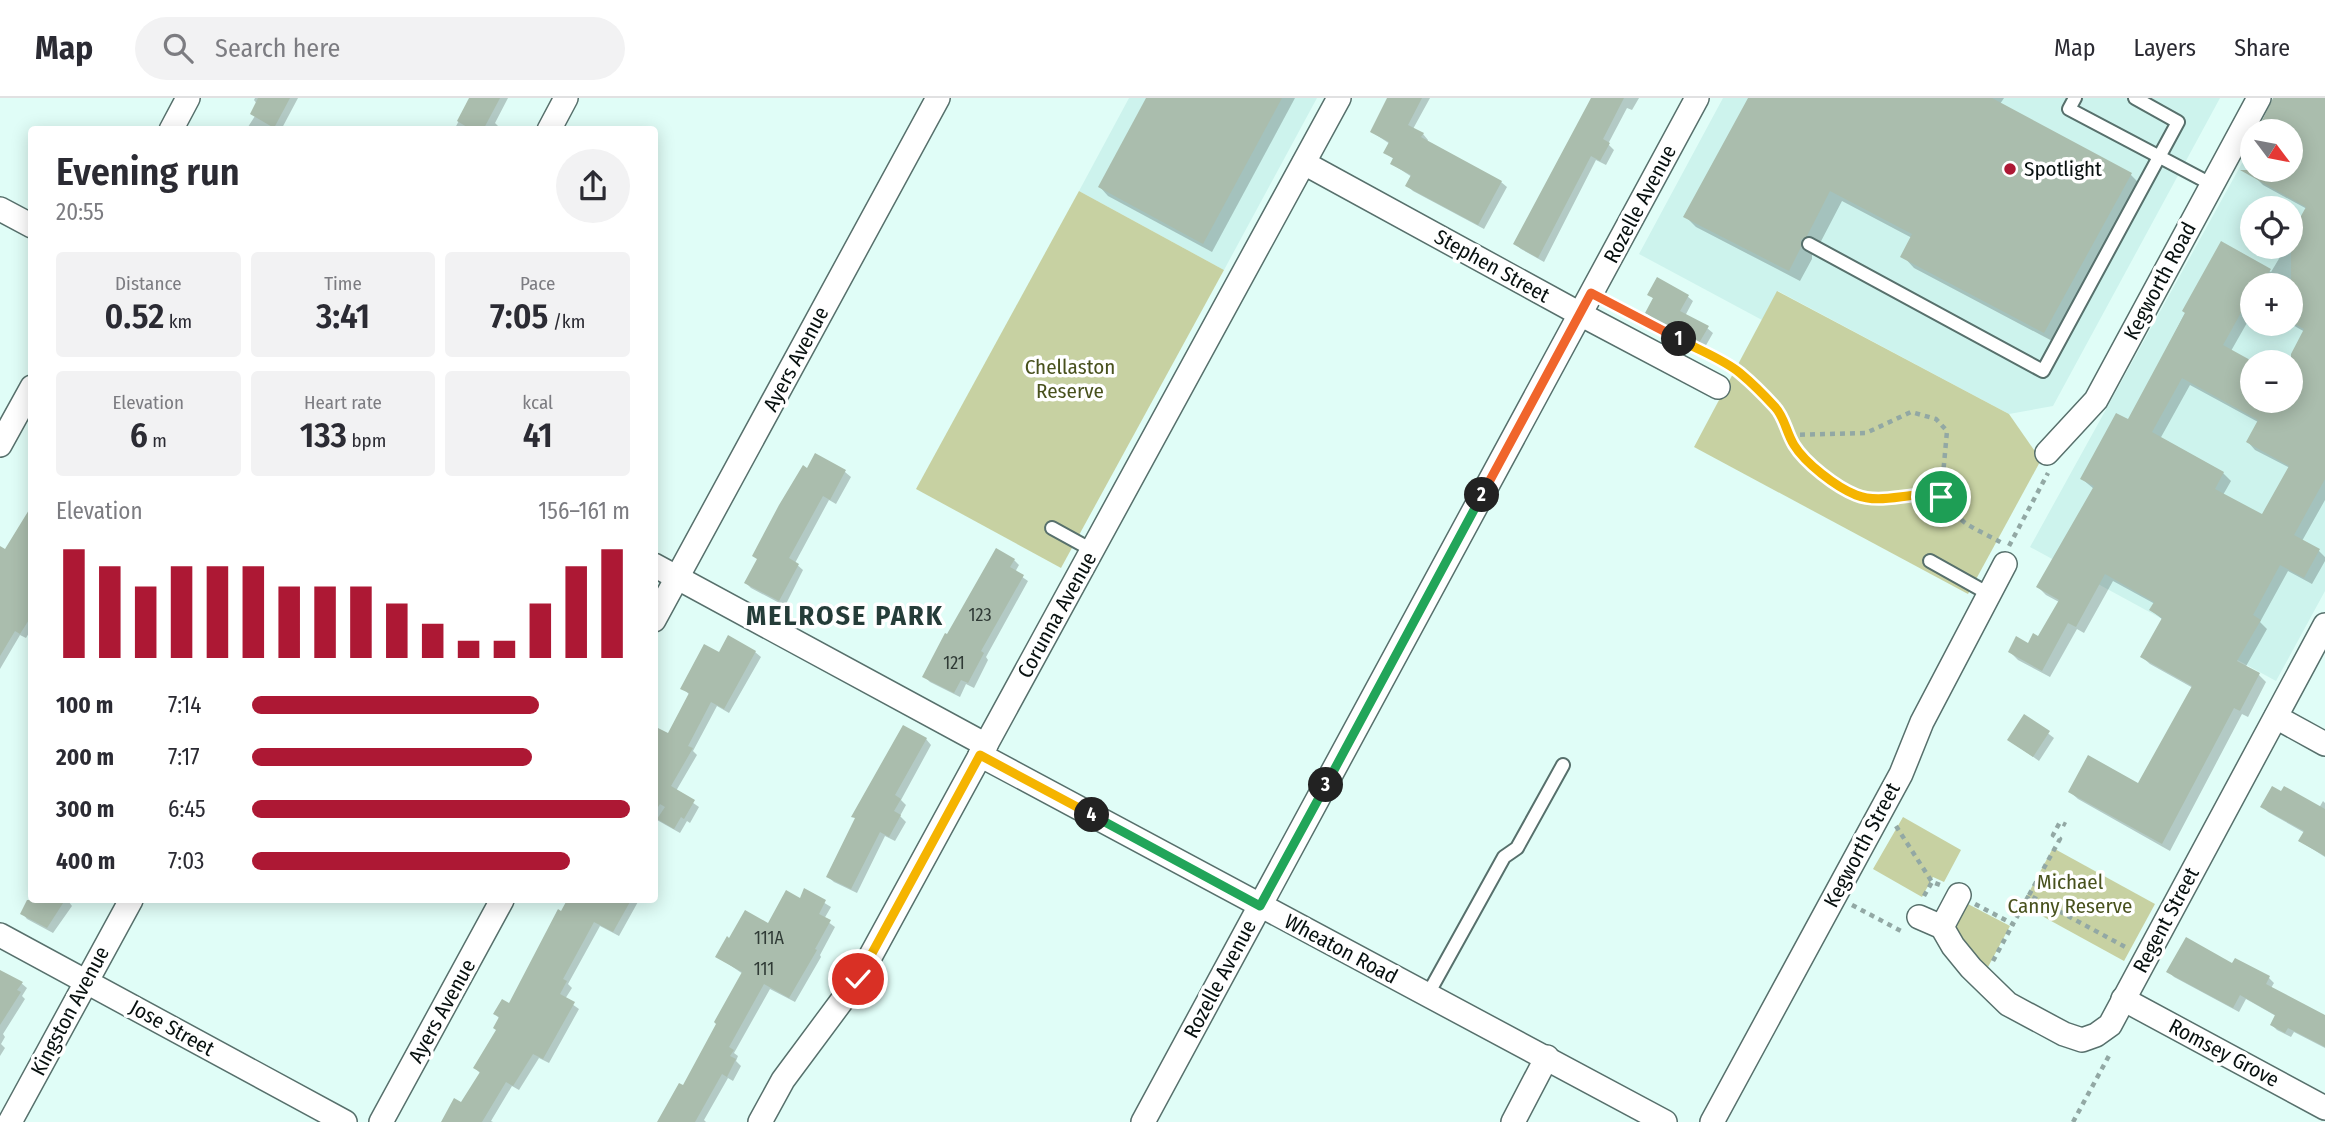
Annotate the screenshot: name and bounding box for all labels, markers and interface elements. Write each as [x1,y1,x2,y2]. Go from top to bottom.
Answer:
search box [135,17,625,80]
text: Map [35,28,93,68]
icon: search [159,29,197,67]
text: Search here [215,33,340,64]
text: Map [2054,34,2096,62]
text: Layers [2134,34,2196,62]
text: Share [2234,34,2290,62]
north arrow [2240,119,2303,182]
map controls [2240,119,2303,413]
street label: Rozelle Avenue [1598,141,1682,267]
text: Evening run [56,149,240,195]
button: share [556,149,630,223]
place label: Spotlight [2024,156,2102,182]
marker: Spotlight [2002,161,2018,177]
button: locate [2240,196,2303,259]
text: 20:55 [56,198,104,226]
street label: Kegworth Road [2118,218,2202,344]
street label: Stephen Street [1430,224,1554,308]
text: Distance [115,272,182,295]
text: Time [324,272,362,295]
text: Pace [520,272,555,295]
button: + [2240,273,2303,336]
text: 0.52 [105,295,164,337]
text: 3:41 [316,295,370,337]
text: 7:05 [490,295,548,337]
street label: Ayers Avenue [758,302,834,416]
text: km [164,310,192,333]
text: /km [548,310,585,333]
pin: 1 [1662,322,1696,356]
text: 1 [1674,327,1683,350]
button: − [2240,350,2303,413]
park label: Chellaston Reserve [1025,354,1115,404]
text: Elevation [113,391,184,414]
text: Heart rate [304,391,382,414]
text: kcal [522,391,553,414]
text: 6 [130,414,148,456]
text: 133 [300,414,347,456]
text: 41 [523,414,553,456]
text: m [148,429,167,452]
text: bpm [347,429,386,452]
pin [1911,467,1971,527]
pin: 2 [1464,478,1500,512]
icon: arrive [1922,478,1960,516]
text: 2 [1477,483,1486,506]
text: Elevation [56,497,143,525]
text: 156–161 m [538,497,630,525]
street label: Corunna Avenue [1012,547,1102,683]
district label: MELROSE PARK [746,599,944,632]
house number: 123 [968,604,992,626]
house number: 121 [943,652,965,674]
text: 100 m [56,691,113,719]
text: 7:14 [168,691,201,719]
text: 200 m [56,743,114,771]
text: 7:17 [168,743,200,771]
pin: 3 [1308,768,1344,802]
text: 3 [1321,773,1330,796]
street label: Kegworth Street [1818,778,1906,912]
text: 300 m [56,795,114,823]
text: 6:45 [168,795,206,823]
pin: 4 [1074,798,1110,832]
text: 4 [1087,803,1096,826]
text: 400 m [56,847,115,875]
text: 7:03 [168,847,204,875]
street label: Regent Street [2127,863,2205,977]
park label: Michael Canny Reserve [2008,869,2132,919]
street label: Wheaton Road [1280,908,1402,990]
street label: Rozelle Avenue [1178,916,1262,1042]
house number: 111A [754,927,785,949]
street label: Kingston Avenue [25,942,115,1080]
pin [828,949,888,1009]
street label: Ayers Avenue [403,955,481,1067]
house number: 111 [754,958,774,980]
icon: check [839,960,877,998]
street label: Jose Street [125,994,219,1062]
street label: Romsey Grove [2164,1013,2284,1093]

